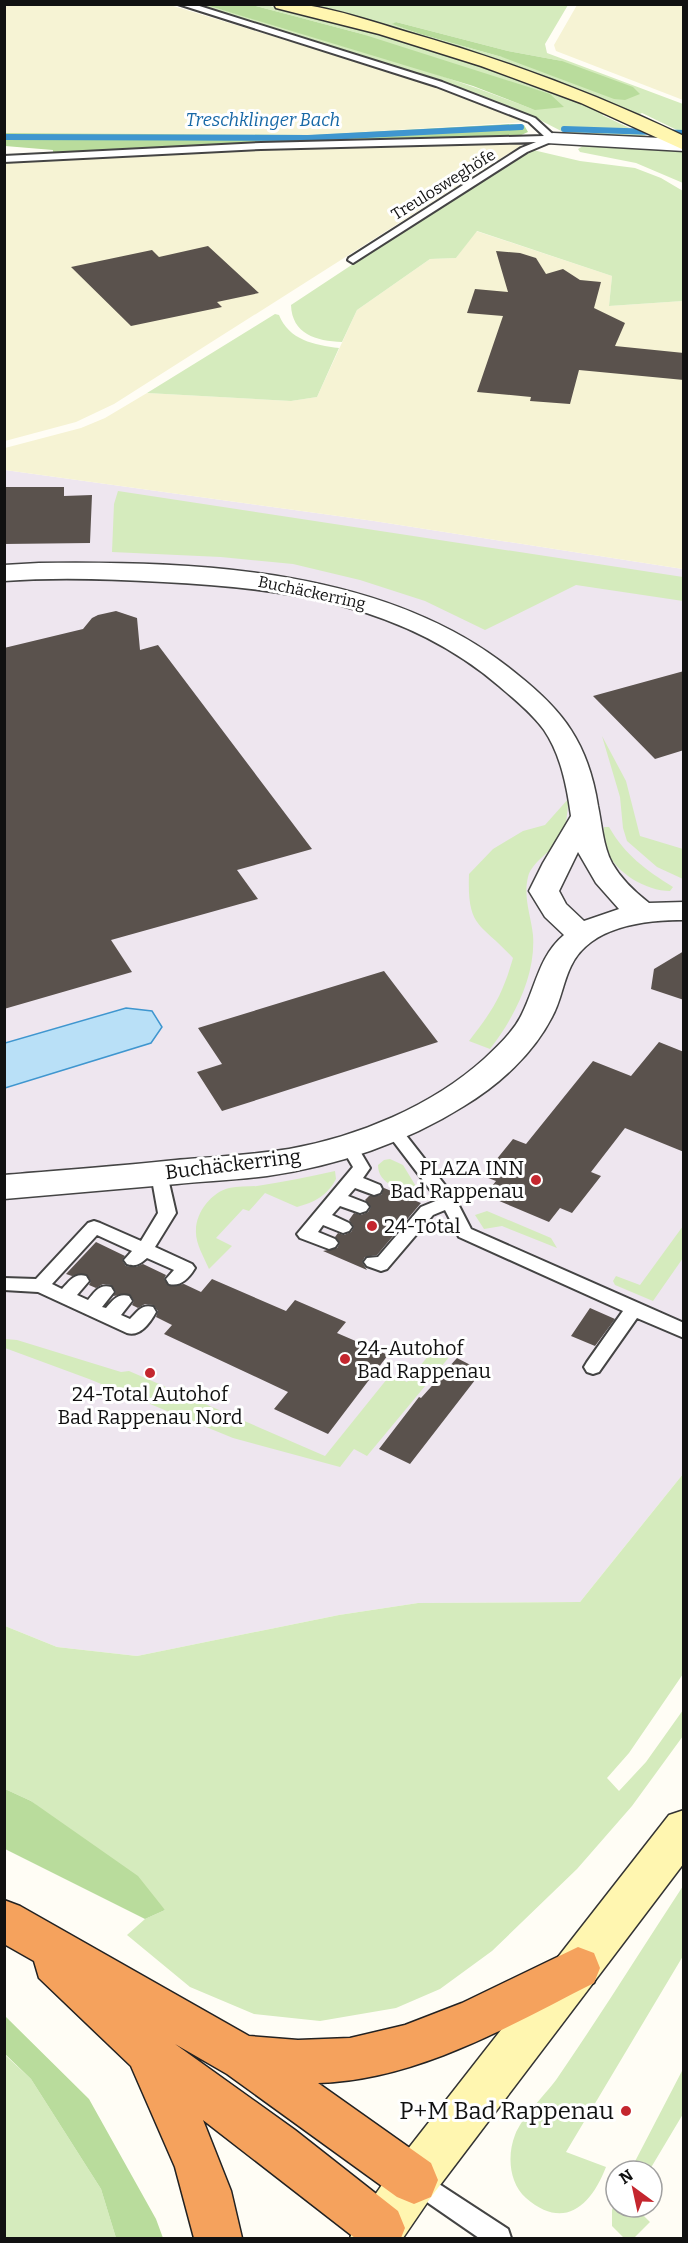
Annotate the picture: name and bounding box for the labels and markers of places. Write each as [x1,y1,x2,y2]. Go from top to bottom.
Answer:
place label: PLAZA INN Bad Rappenau [390,1156,524,1203]
marker: PLAZA INN Bad Rappenau [529,1173,543,1187]
place label: 24-Total [384,1214,461,1238]
marker: 24-Total [365,1219,379,1233]
place label: 24-Autohof Bad Rappenau [357,1336,491,1383]
marker: 24-Autohof Bad Rappenau [338,1352,352,1366]
marker: 24-Total Autohof Bad Rappenau Nord [143,1366,157,1380]
place label: 24-Total Autohof Bad Rappenau Nord [57,1382,243,1429]
place label: P+M Bad Rappenau [399,2097,614,2125]
marker: P+M Bad Rappenau [619,2104,633,2118]

